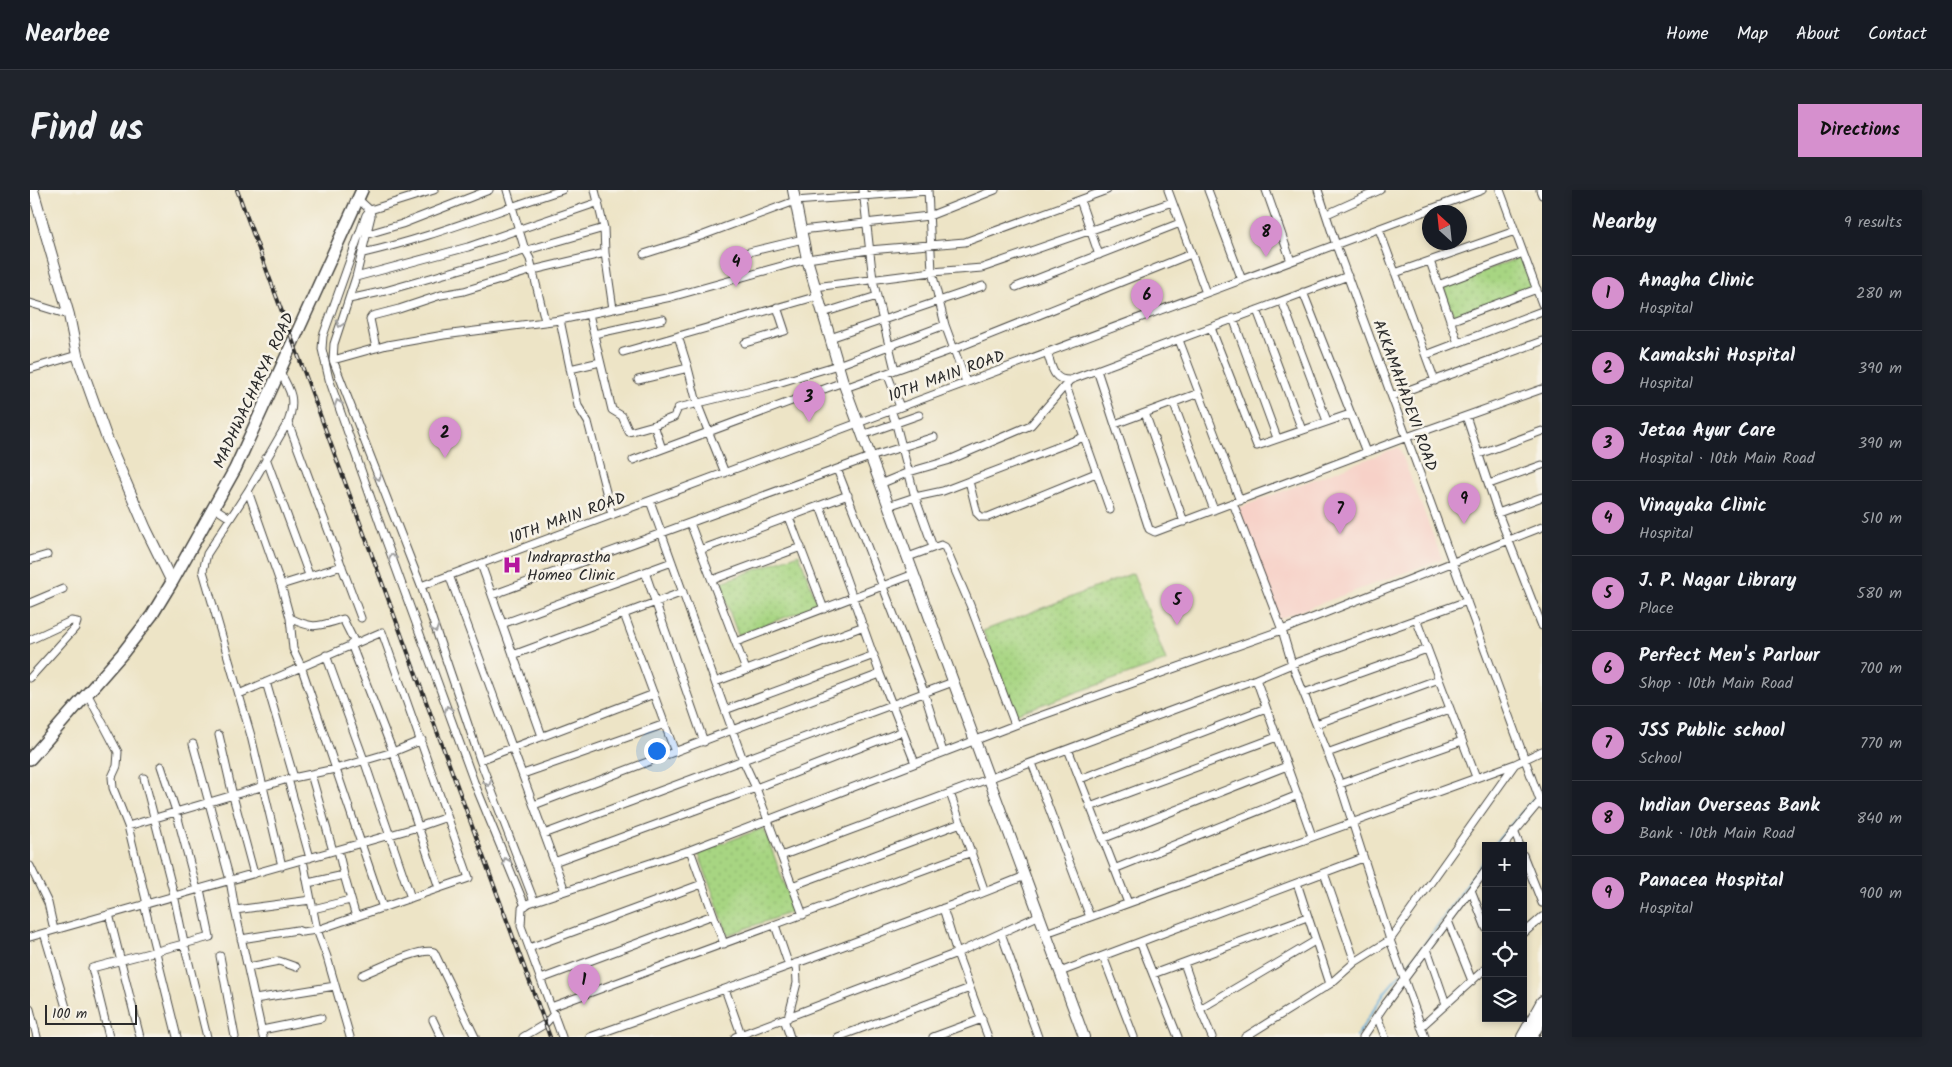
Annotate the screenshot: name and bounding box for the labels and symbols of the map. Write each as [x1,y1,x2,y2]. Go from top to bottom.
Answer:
north arrow [1422,205,1467,250]
pin: 8 [1250,216,1282,257]
pin: 4 [720,246,752,287]
pin: 6 [1131,279,1163,320]
street label: MADHWACHARYA ROAD [207,309,302,473]
street label: AKKAMAHADEVI ROAD [1365,316,1444,475]
one-way arrow [335,319,345,328]
street label: 10TH MAIN ROAD [885,344,1008,409]
pin: 3 [793,381,825,422]
one-way arrow [334,400,344,408]
pin: 2 [429,417,461,458]
one-way arrow [372,472,382,481]
pin: 9 [1448,483,1480,524]
street label: 10TH MAIN ROAD [506,486,629,551]
pin: 7 [1324,493,1356,534]
place label: Indraprastha Homeo Clinic [527,545,615,588]
one-way arrow [388,553,398,562]
hospital icon: Indraprastha Homeo Clinic [501,554,523,576]
pin: 5 [1161,584,1193,625]
one-way arrow [430,624,440,633]
one-way arrow [444,706,454,714]
your location [644,738,670,764]
one-way arrow [482,778,492,787]
one-way arrow [501,857,512,866]
pin: 1 [568,964,600,1005]
scale bar [45,1002,138,1025]

